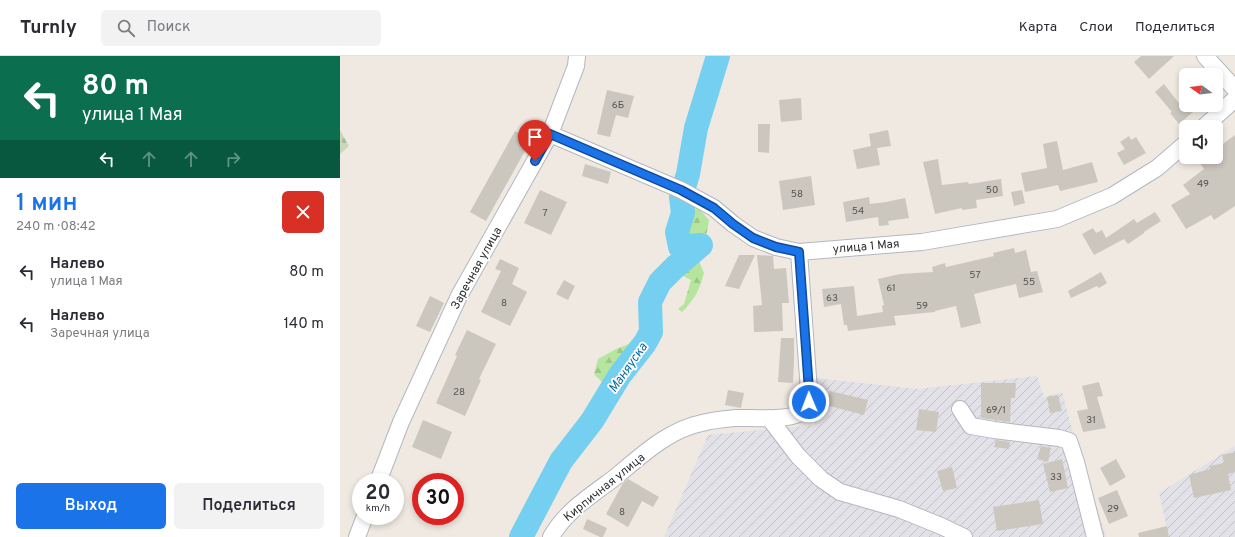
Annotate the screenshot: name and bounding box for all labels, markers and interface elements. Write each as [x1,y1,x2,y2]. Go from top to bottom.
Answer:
search box [101,10,381,46]
text: Turnly [20,16,77,40]
icon: search [115,17,137,39]
text: Поиск [147,18,191,37]
text: Карта [1019,19,1057,36]
text: Слои [1079,19,1113,36]
text: Поделиться [1135,19,1215,36]
north arrow [1179,68,1223,112]
map controls [1179,68,1223,164]
text: 80 m [82,69,149,105]
icon: left [16,72,68,124]
house number: 6Б [612,99,624,112]
text: улица 1 Мая [82,104,183,127]
pin [518,120,552,161]
button: sound [1179,120,1223,164]
icon: arrive [524,126,546,148]
icon: left [96,148,118,170]
icon: ahead [138,148,160,170]
icon: ahead [180,148,202,170]
icon: right [222,148,244,170]
house number: 49 [1197,178,1209,191]
house number: 50 [986,184,998,197]
house number: 58 [791,188,803,201]
text: 1 мин [16,189,77,219]
button: close [282,191,324,233]
house number: 54 [852,205,864,218]
house number: 7 [542,207,548,220]
text: 240 m · 08:42 [16,219,96,235]
street label: Заречная улица [448,224,506,313]
street label: улица 1 Мая [832,236,900,258]
text: Налево [50,255,105,274]
icon: left [16,261,38,283]
text: 80 m [289,263,324,282]
house number: 57 [969,269,981,282]
text: улица 1 Мая [50,274,123,290]
house number: 55 [1023,276,1035,289]
house number: 61 [886,282,896,295]
house number: 63 [826,292,838,305]
house number: 8 [501,297,507,310]
house number: 59 [916,300,928,313]
text: Налево [50,307,105,326]
icon: left [16,313,38,335]
text: 140 m [284,315,324,334]
text: Заречная улица [50,326,150,342]
water label: Маняуска [606,340,652,396]
position arrow [788,381,830,423]
house number: 28 [453,386,465,399]
house number: 69/1 [986,404,1006,417]
house number: 31 [1086,414,1096,427]
street label: Кирпичная улица [561,450,649,526]
house number: 33 [1050,471,1062,484]
speed limit sign: 30 [412,473,464,525]
text: 20 [365,481,391,507]
button: Выход [16,483,166,529]
button: Поделиться [174,483,324,529]
text: km/h [366,502,390,515]
house number: 29 [1107,503,1119,516]
house number: 8 [619,506,625,519]

